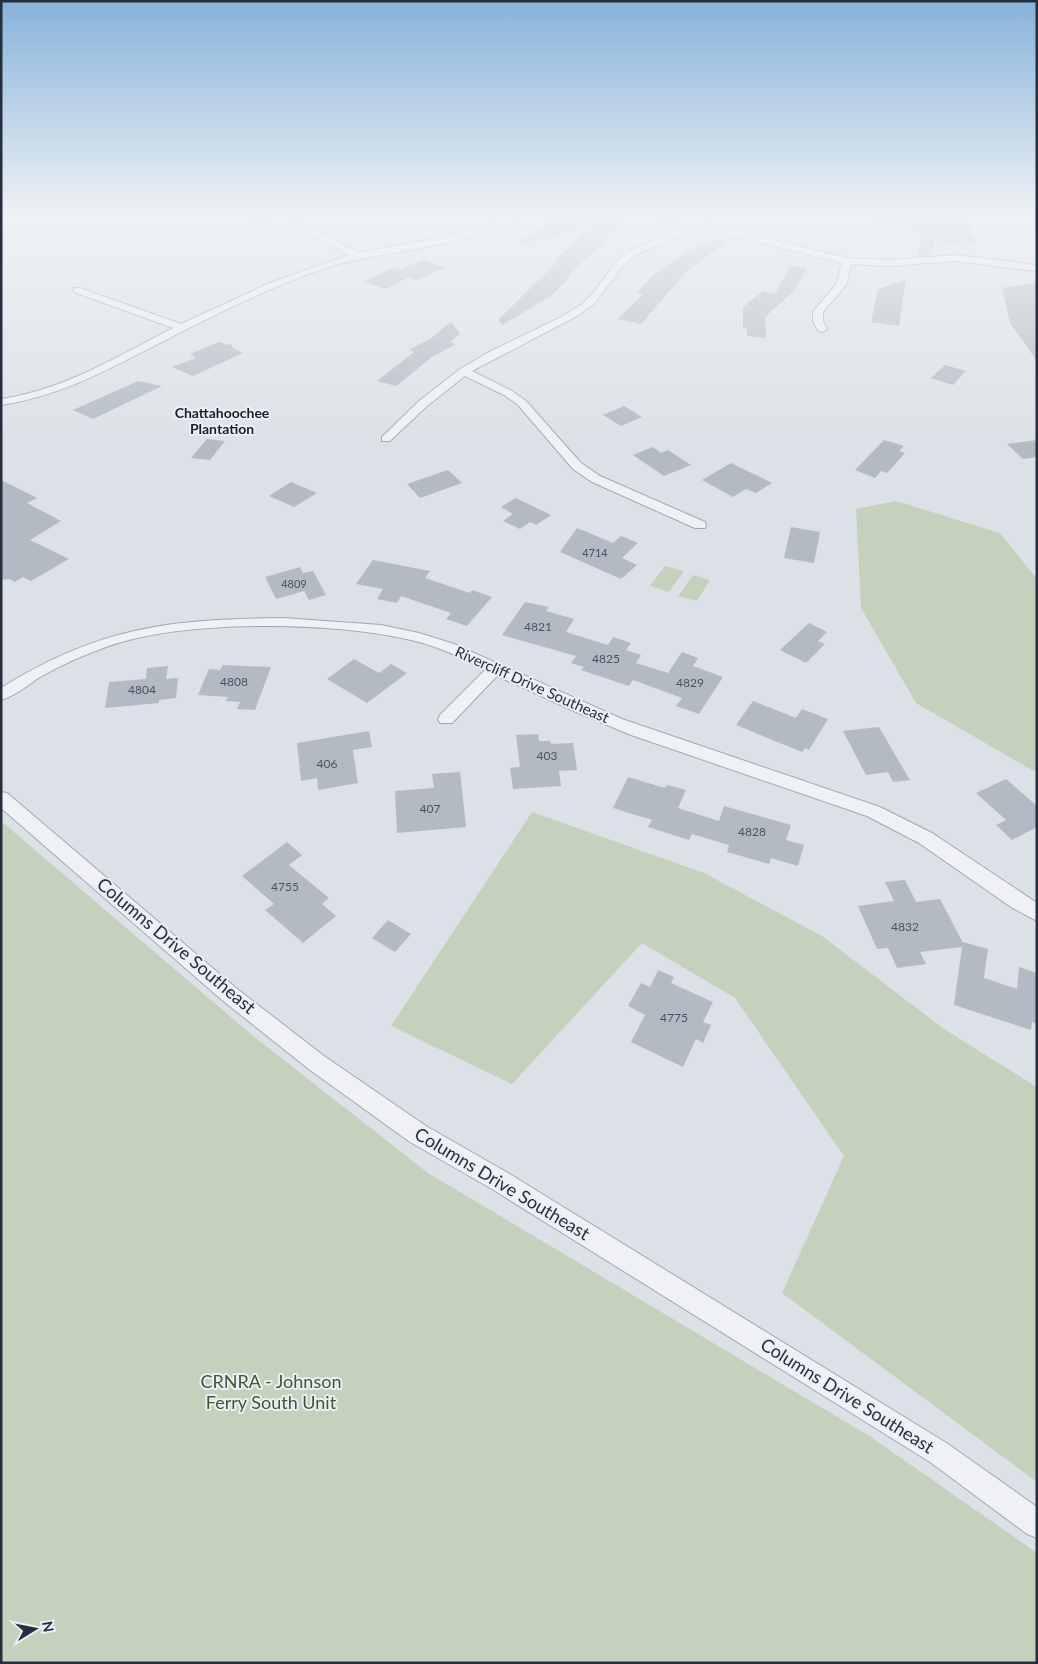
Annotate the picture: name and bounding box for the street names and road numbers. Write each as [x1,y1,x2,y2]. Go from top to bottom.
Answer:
street label: Rivercliff Drive Southeast [453,642,613,727]
street label: Columns Drive Southeast [93,872,261,1018]
street label: Columns Drive Southeast [411,1122,594,1244]
street label: Columns Drive Southeast [757,1333,939,1458]

